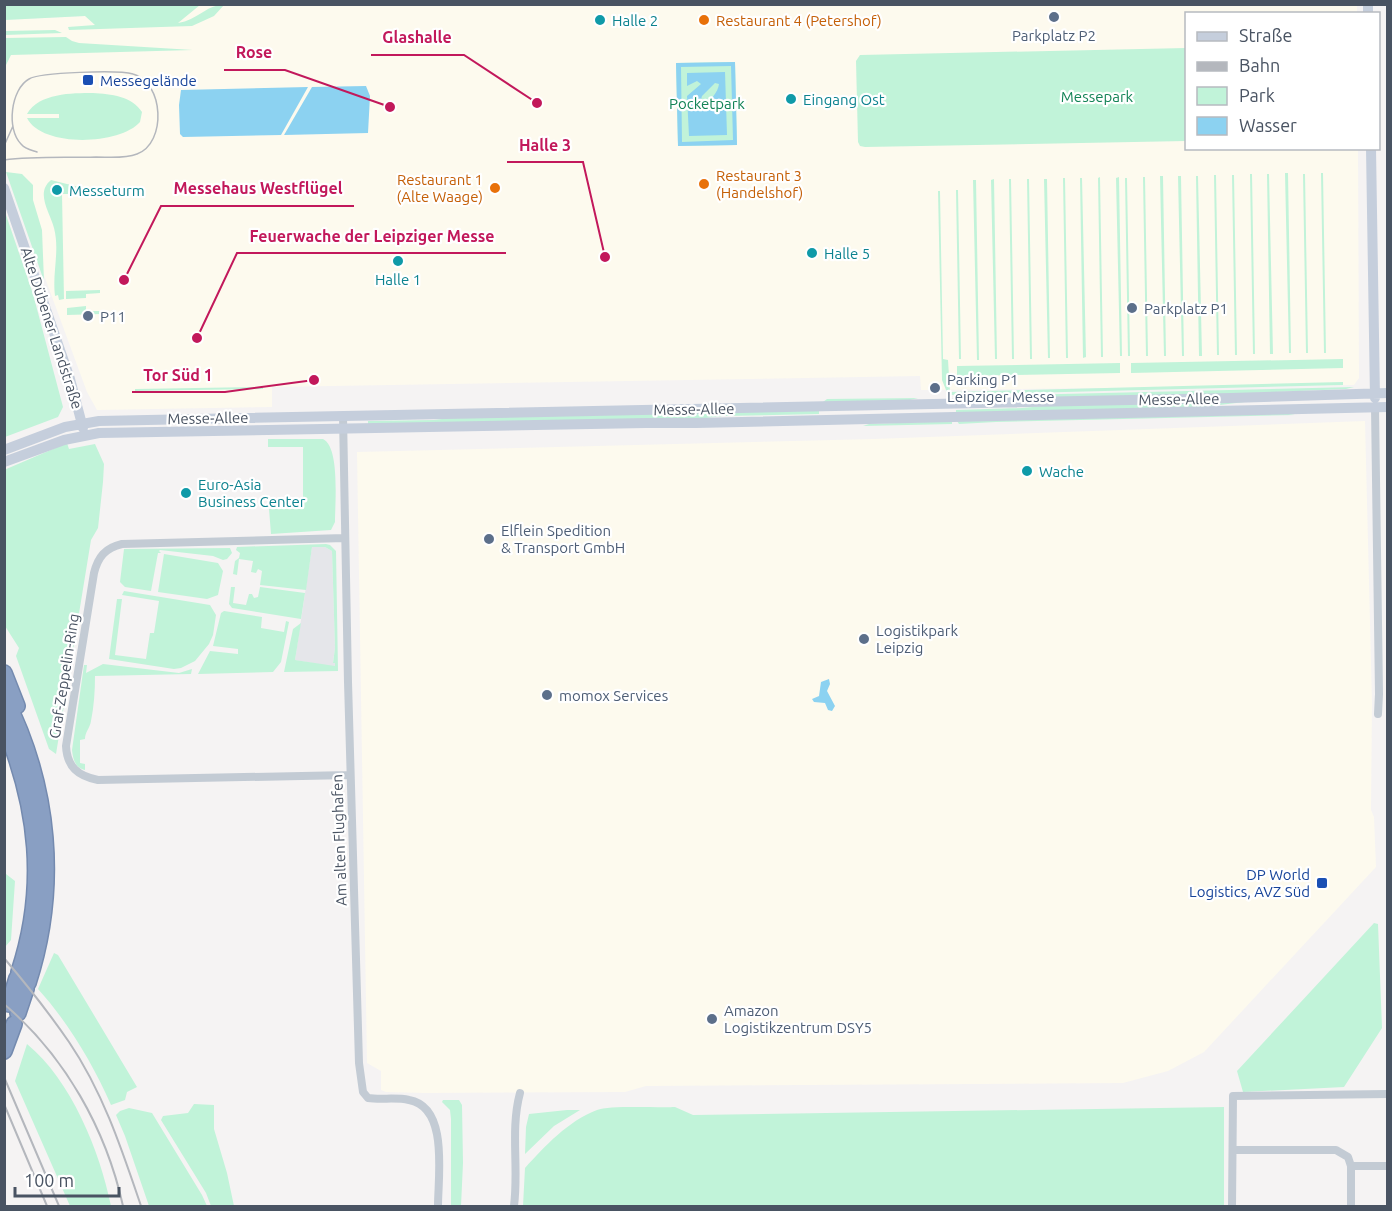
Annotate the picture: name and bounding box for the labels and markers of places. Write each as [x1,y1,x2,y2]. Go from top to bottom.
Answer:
marker: Parkplatz P2 [1047,10,1061,24]
place label: Halle 2 [612,12,658,29]
place label: Restaurant 4 (Petershof) [716,12,882,29]
marker: Halle 2 [593,13,607,27]
marker: Restaurant 4 (Petershof) [697,13,711,27]
callout: Glashalle [371,21,464,55]
place label: Parkplatz P2 [1012,27,1096,44]
callout: Rose [224,36,285,70]
place label: Messegelände [100,72,197,89]
marker: Messegelände [81,73,95,87]
place label: Eingang Ost [803,91,885,108]
marker: Eingang Ost [784,92,798,106]
callout: Halle 3 [507,128,583,162]
place label: Restaurant 3 (Handelshof) [716,167,803,201]
place label: Restaurant 1 (Alte Waage) [397,171,483,205]
callout: Messehaus Westflügel [161,172,354,206]
marker: Restaurant 3 (Handelshof) [697,177,711,191]
marker: Restaurant 1 (Alte Waage) [488,181,502,195]
place label: Messeturm [69,182,145,199]
marker: Messeturm [50,183,64,197]
callout: Feuerwache der Leipziger Messe [237,219,506,253]
place label: Halle 5 [824,245,870,262]
marker: Halle 5 [805,246,819,260]
marker: Halle 1 [391,254,405,268]
place label: Halle 1 [375,271,421,288]
place label: Parkplatz P1 [1144,300,1228,317]
marker: Parkplatz P1 [1125,301,1139,315]
place label: P11 [100,308,126,325]
marker: P11 [81,309,95,323]
callout: Tor Süd 1 [132,358,225,392]
place label: Parking P1 Leipziger Messe [947,371,1054,405]
marker: Parking P1 Leipziger Messe [928,381,942,395]
place label: Wache [1039,463,1084,480]
marker: Wache [1020,464,1034,478]
place label: Euro-Asia Business Center [198,476,306,510]
marker: Euro-Asia Business Center [179,486,193,500]
place label: Elflein Spedition & Transport GmbH [501,522,625,556]
marker: Elflein Spedition & Transport GmbH [482,532,496,546]
place label: Logistikpark Leipzig [876,622,958,656]
marker: Logistikpark Leipzig [857,632,871,646]
place label: momox Services [559,687,668,704]
marker: momox Services [540,688,554,702]
place label: DP World Logistics, AVZ Süd [1189,866,1310,900]
marker: DP World Logistics, AVZ Süd [1315,876,1329,890]
place label: Amazon Logistikzentrum DSY5 [724,1002,872,1036]
marker: Amazon Logistikzentrum DSY5 [705,1012,719,1026]

